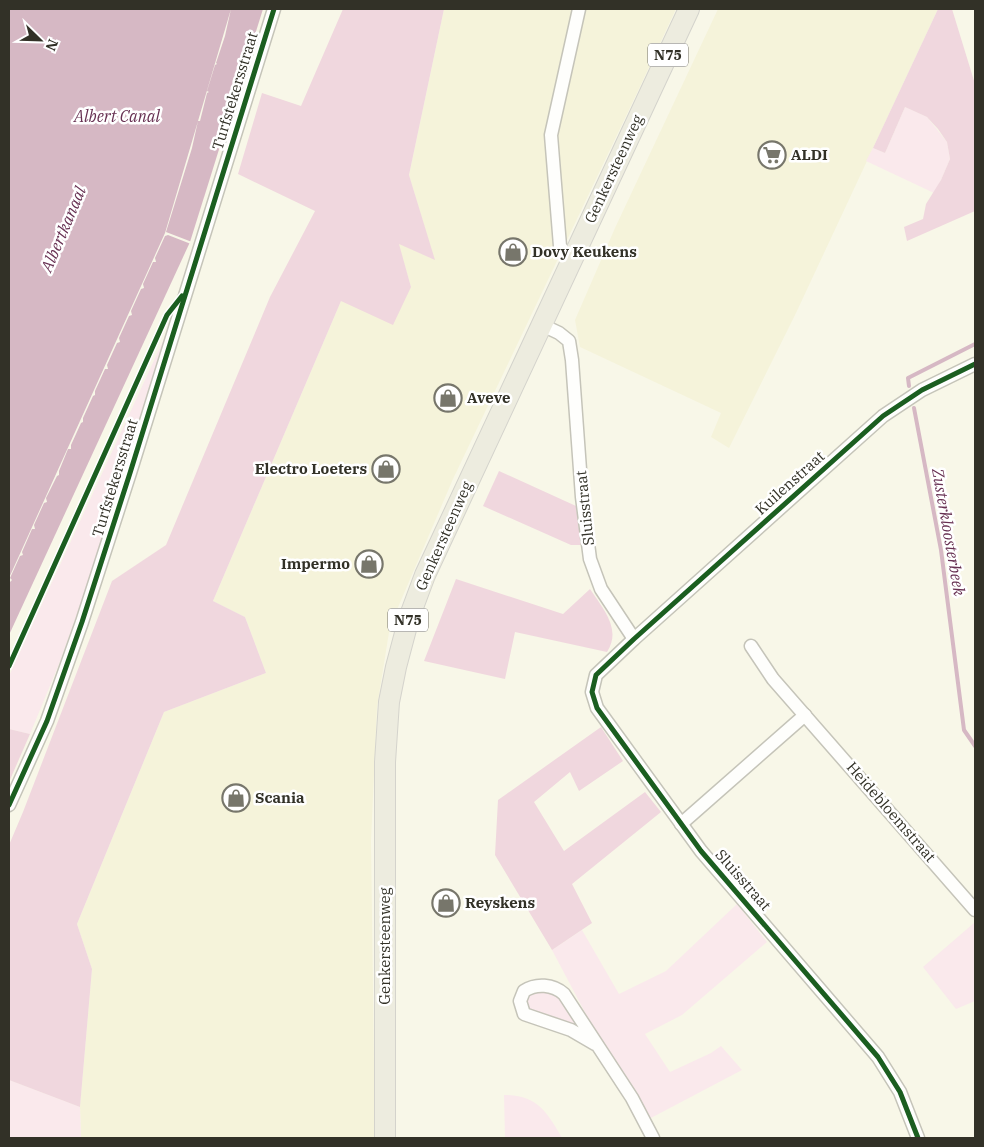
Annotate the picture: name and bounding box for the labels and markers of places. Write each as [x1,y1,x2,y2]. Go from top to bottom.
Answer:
supermarket icon: ALDI [757,140,787,170]
place label: ALDI [791,145,828,164]
shop icon: Dovy Keukens [498,237,528,267]
place label: Dovy Keukens [532,242,637,261]
shop icon: Aveve [433,383,463,413]
place label: Aveve [467,388,510,407]
shop icon: Electro Loeters [371,454,401,484]
place label: Electro Loeters [255,459,367,478]
shop icon: Impermo [354,549,384,579]
place label: Impermo [281,554,350,573]
shop icon: Scania [221,783,251,813]
place label: Scania [255,788,305,807]
shop icon: Reyskens [431,888,461,918]
place label: Reyskens [465,893,535,912]

